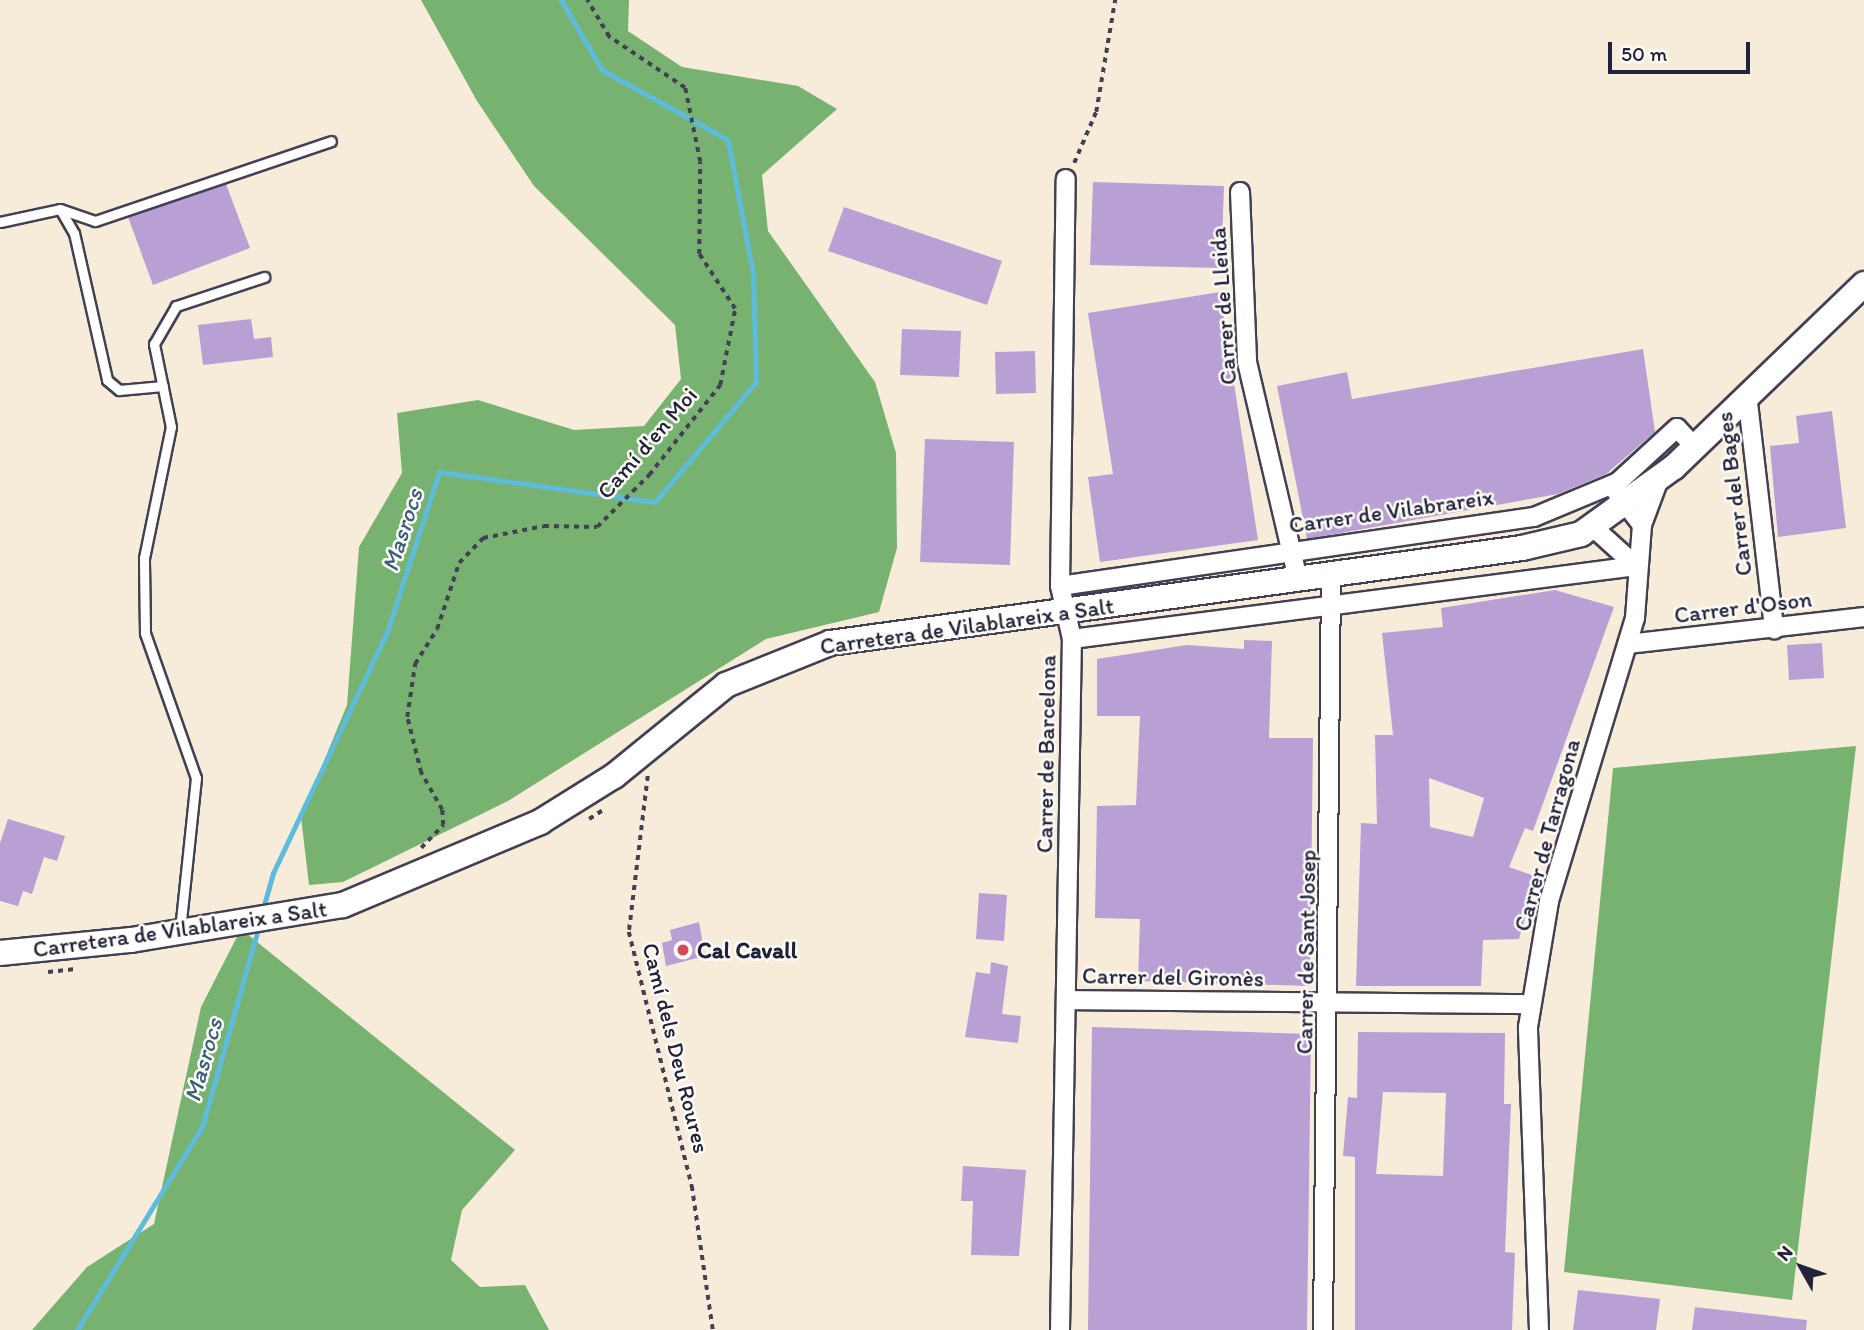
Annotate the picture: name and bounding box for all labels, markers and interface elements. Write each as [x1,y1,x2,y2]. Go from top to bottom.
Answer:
scale bar [1612,28,1754,72]
text: 50 m [1621,41,1667,66]
street label: Carrer de Lleida [1204,226,1242,386]
street label: Camí d'en Moi [591,382,703,504]
street label: Carrer del Bages [1710,411,1758,577]
street label: Carrer de Vilabrareix [1287,483,1495,539]
water label: Masrocs [375,485,429,575]
street label: Carrer d'Oson [1673,585,1813,629]
street label: Carretera de Vilablareix a Salt [818,592,1116,660]
street label: Carrer de Barcelona [1030,654,1062,854]
street label: Carrer de Tarragona [1508,735,1586,935]
street label: Carrer de Sant Josep [1290,849,1322,1055]
street label: Carretera de Vilablareix a Salt [31,895,329,963]
place label: Cal Cavall [697,936,797,964]
street label: Camí dels Deu Roures [637,940,715,1156]
marker: Cal Cavall [675,942,691,958]
street label: Carrer del Gironès [1082,962,1264,992]
water label: Masrocs [177,1015,229,1105]
north arrow [1766,1232,1836,1302]
text: N [1772,1241,1797,1265]

